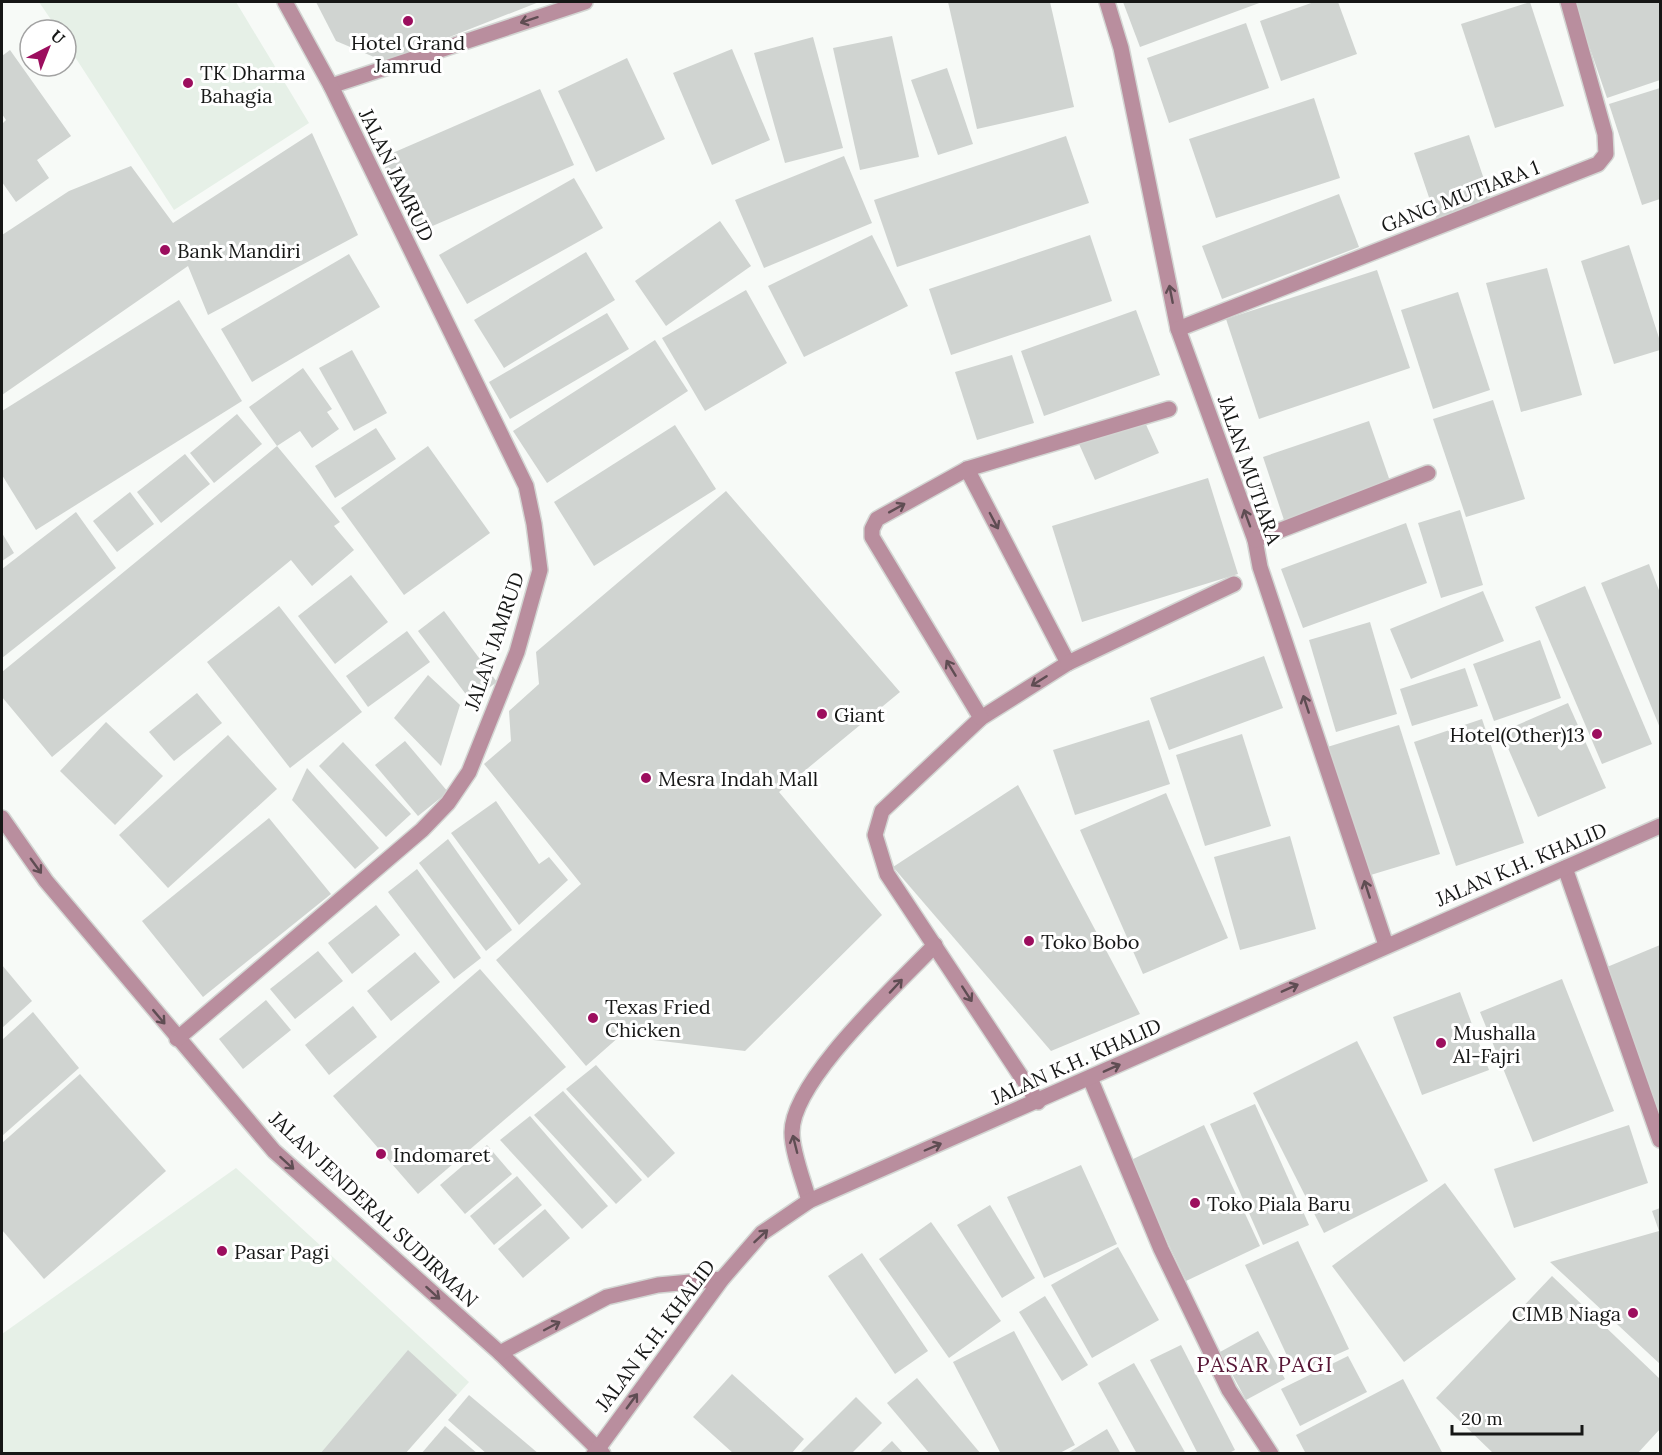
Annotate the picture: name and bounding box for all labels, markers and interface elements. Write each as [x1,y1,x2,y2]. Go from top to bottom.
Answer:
marker: Hotel Grand Jamrud [401,14,415,28]
one-way arrow [520,15,539,26]
north arrow [18,18,78,78]
text: U [47,25,69,48]
place label: Hotel Grand Jamrud [351,30,465,78]
place label: TK Dharma Bahagia [200,60,306,108]
marker: TK Dharma Bahagia [181,76,195,90]
street label: JALAN JAMRUD [354,104,440,245]
street label: GANG MUTIARA 1 [1377,154,1543,238]
place label: Bank Mandiri [177,238,301,263]
marker: Bank Mandiri [158,243,172,257]
one-way arrow [1165,285,1176,305]
street label: JALAN MUTIARA [1212,391,1287,548]
one-way arrow [888,502,906,513]
one-way arrow [1240,509,1251,528]
one-way arrow [988,512,1000,529]
street label: JALAN JAMRUD [458,569,529,714]
one-way arrow [944,660,956,677]
one-way arrow [1031,676,1048,688]
one-way arrow [1300,695,1311,714]
place label: Giant [834,702,885,727]
marker: Giant [815,707,829,721]
place label: Hotel(Other)13 [1450,722,1585,748]
marker: Hotel(Other)13 [1590,727,1604,741]
place label: Mesra Indah Mall [658,766,818,791]
marker: Mesra Indah Mall [639,771,653,785]
street label: JALAN K.H. KHALID [1431,817,1610,912]
one-way arrow [30,857,42,873]
one-way arrow [1361,880,1372,899]
place label: Toko Bobo [1041,929,1140,954]
marker: Toko Bobo [1022,934,1036,948]
one-way arrow [889,979,904,994]
one-way arrow [1280,982,1298,993]
one-way arrow [962,985,974,1002]
place label: Texas Fried Chicken [605,994,711,1042]
one-way arrow [152,1009,166,1024]
marker: Texas Fried Chicken [586,1011,600,1025]
street label: JALAN K.H. KHALID [986,1012,1165,1110]
place label: Mushalla Al-Fajri [1452,1020,1536,1068]
marker: Mushalla Al-Fajri [1434,1036,1448,1050]
one-way arrow [1103,1062,1121,1073]
street label: JALAN JENDERAL SUDIRMAN [264,1105,483,1312]
one-way arrow [788,1135,800,1154]
one-way arrow [924,1141,942,1152]
place label: Indomaret [393,1142,491,1167]
marker: Indomaret [374,1147,388,1161]
one-way arrow [280,1156,295,1170]
place label: Toko Piala Baru [1207,1191,1351,1216]
marker: Toko Piala Baru [1188,1196,1202,1210]
one-way arrow [754,1229,769,1243]
place label: Pasar Pagi [234,1239,329,1264]
marker: Pasar Pagi [215,1244,229,1258]
street label: JALAN K.H. KHALID [589,1254,720,1417]
one-way arrow [425,1286,440,1300]
place label: CIMB Niaga [1512,1301,1621,1326]
marker: CIMB Niaga [1626,1306,1640,1320]
one-way arrow [542,1320,560,1331]
district label: PASAR PAGI [1196,1350,1334,1378]
one-way arrow [626,1394,638,1410]
scale bar [1452,1398,1582,1436]
text: 20 m [1461,1407,1503,1430]

